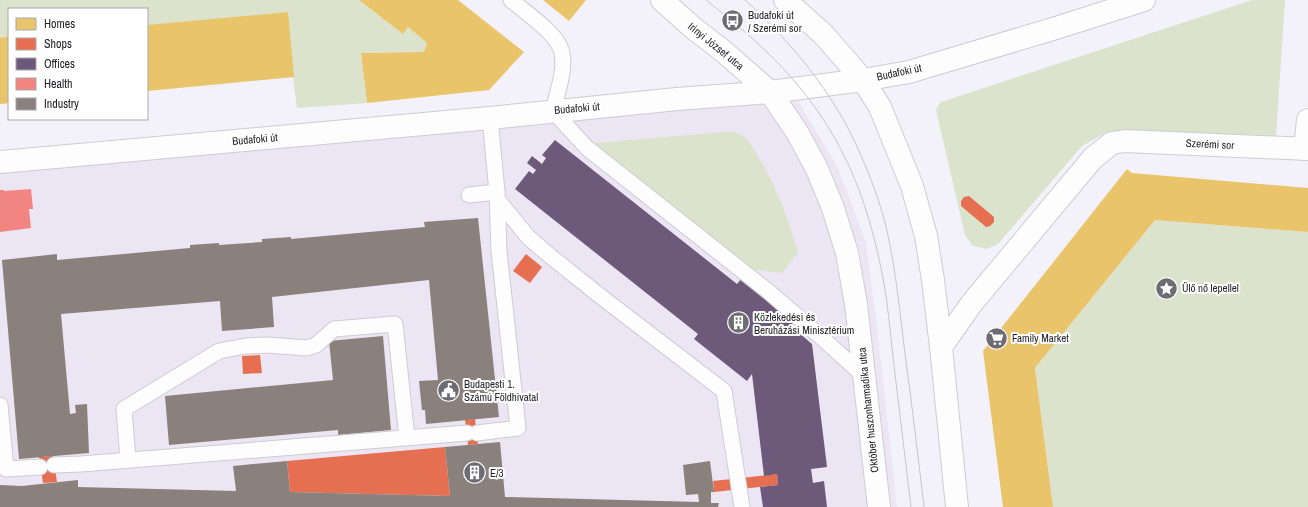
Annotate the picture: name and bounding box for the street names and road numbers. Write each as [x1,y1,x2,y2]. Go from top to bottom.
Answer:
street label: Irinyi József utca [685,19,747,73]
street label: Budafoki út [875,60,923,84]
street label: Budafoki út [554,99,601,117]
street label: Budafoki út [232,130,279,148]
street label: Szerémi sor [1185,136,1235,152]
street label: Október huszonharmadika utca [854,347,882,473]

